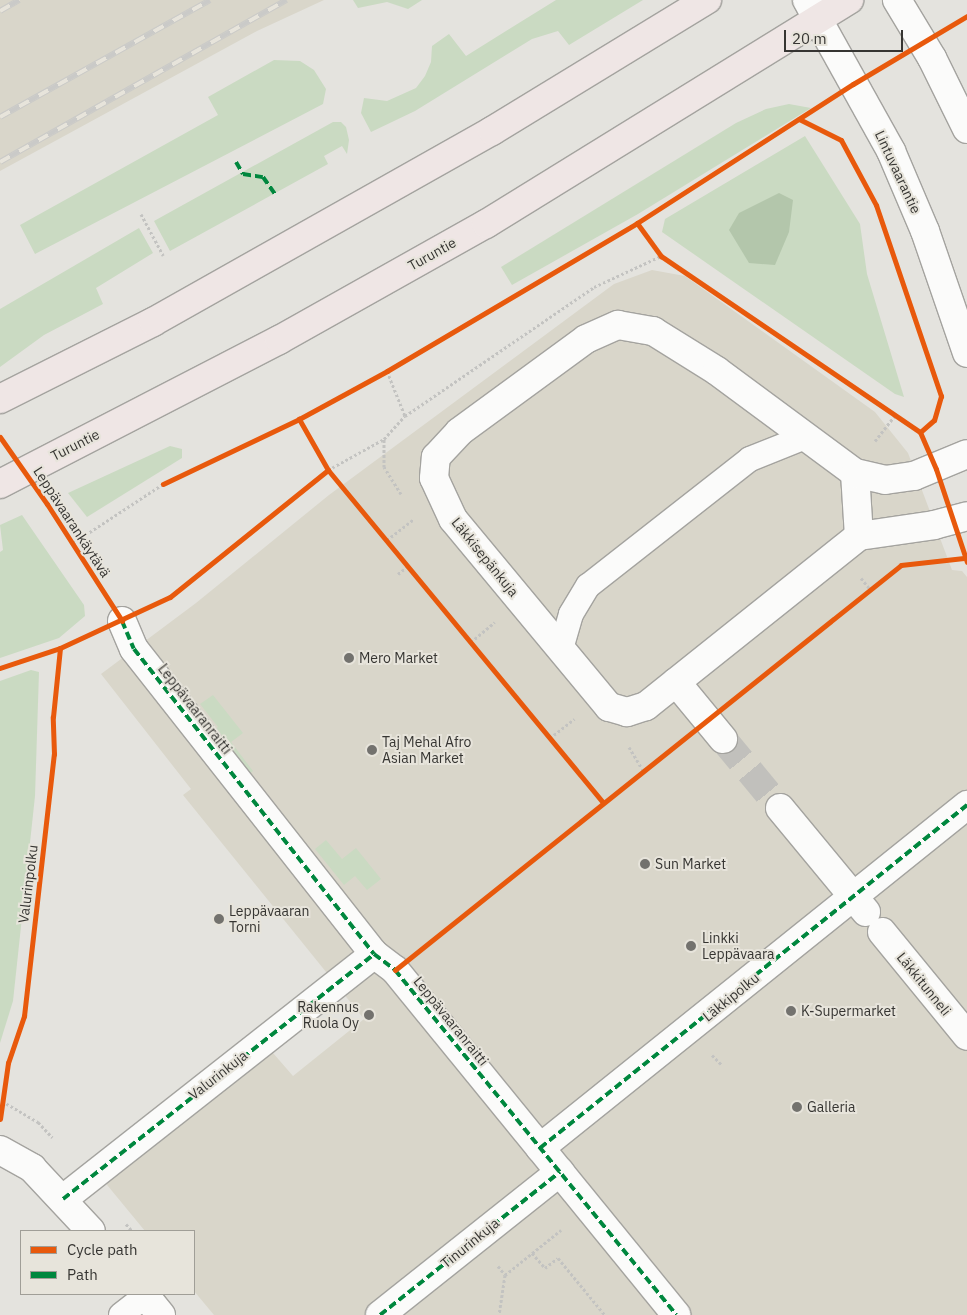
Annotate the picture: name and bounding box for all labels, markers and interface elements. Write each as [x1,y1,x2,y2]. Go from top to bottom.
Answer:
scale bar [787,20,906,52]
text: 20 m [792,29,827,48]
street label: Lintuvaarantie [871,128,925,216]
street label: Turuntie [405,234,459,274]
street label: Turuntie [48,426,102,464]
street label: Leppävaarankäytävä [30,463,114,581]
street label: Läkkisepänkuja [448,514,522,600]
place label: Mero Market [359,650,438,666]
marker: Mero Market [343,652,355,664]
street label: Leppävaaranraitti [155,661,235,757]
place label: Taj Mehal Afro Asian Market [382,734,471,766]
marker: Taj Mehal Afro Asian Market [366,744,378,756]
street label: Valurinpolku [15,844,41,924]
place label: Sun Market [655,856,726,872]
marker: Sun Market [639,858,651,870]
place label: Leppävaaran Torni [229,903,309,936]
marker: Leppävaaran Torni [213,913,225,925]
place label: Linkki Leppävaara [702,930,774,962]
marker: Linkki Leppävaara [684,939,698,953]
street label: Läkkitunneli [893,949,955,1019]
street label: Läkkipolku [699,969,763,1025]
street label: Leppävaaranraitti [410,973,492,1069]
place label: Rakennus Ruola Oy [297,999,359,1032]
place label: K-Supermarket [801,1003,896,1019]
marker: K-Supermarket [785,1005,797,1017]
marker: Rakennus Ruola Oy [363,1009,375,1021]
street label: Valurinkuja [185,1047,251,1103]
place label: Galleria [807,1099,856,1115]
marker: Galleria [791,1101,803,1113]
street label: Tinurinkuja [437,1214,503,1272]
legend [20,1230,195,1295]
text: Cycle path [67,1240,138,1259]
text: Path [67,1265,98,1284]

